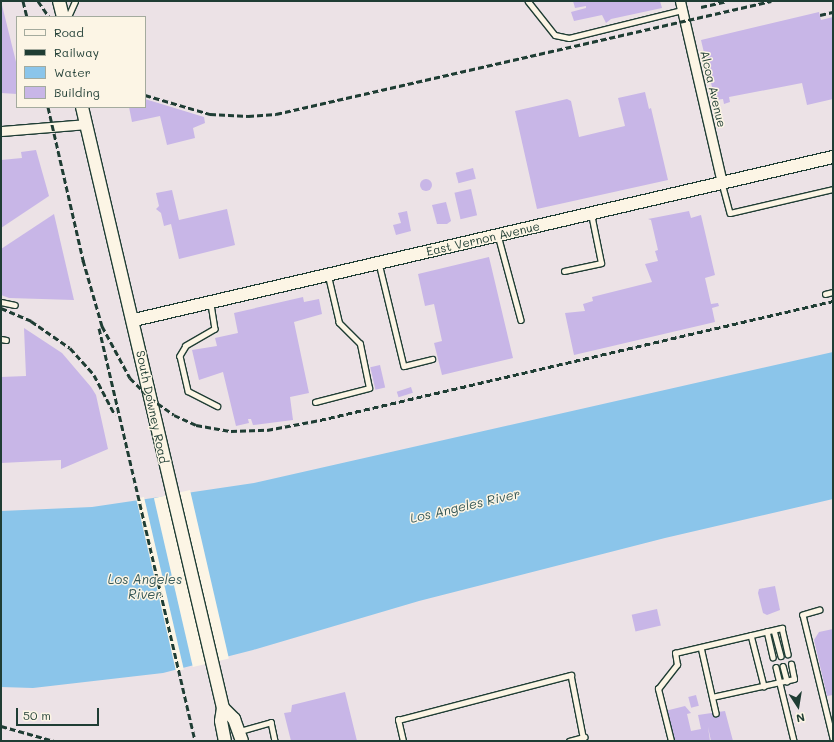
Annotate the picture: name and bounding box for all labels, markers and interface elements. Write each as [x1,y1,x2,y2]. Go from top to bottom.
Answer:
legend [16,16,146,108]
text: Road [54,24,84,40]
text: Railway [54,44,99,60]
street label: Alcoa Avenue [697,49,729,129]
text: Water [54,64,91,80]
text: Building [54,84,100,100]
street label: East Vernon Avenue [425,219,541,259]
street label: South Downey Road [133,349,171,465]
water label: Los Angeles River [409,486,521,526]
water label: Los Angeles River [108,572,182,603]
north arrow [778,686,818,726]
scale bar [18,700,101,726]
text: 50 m [23,707,51,723]
text: N [795,710,806,726]

